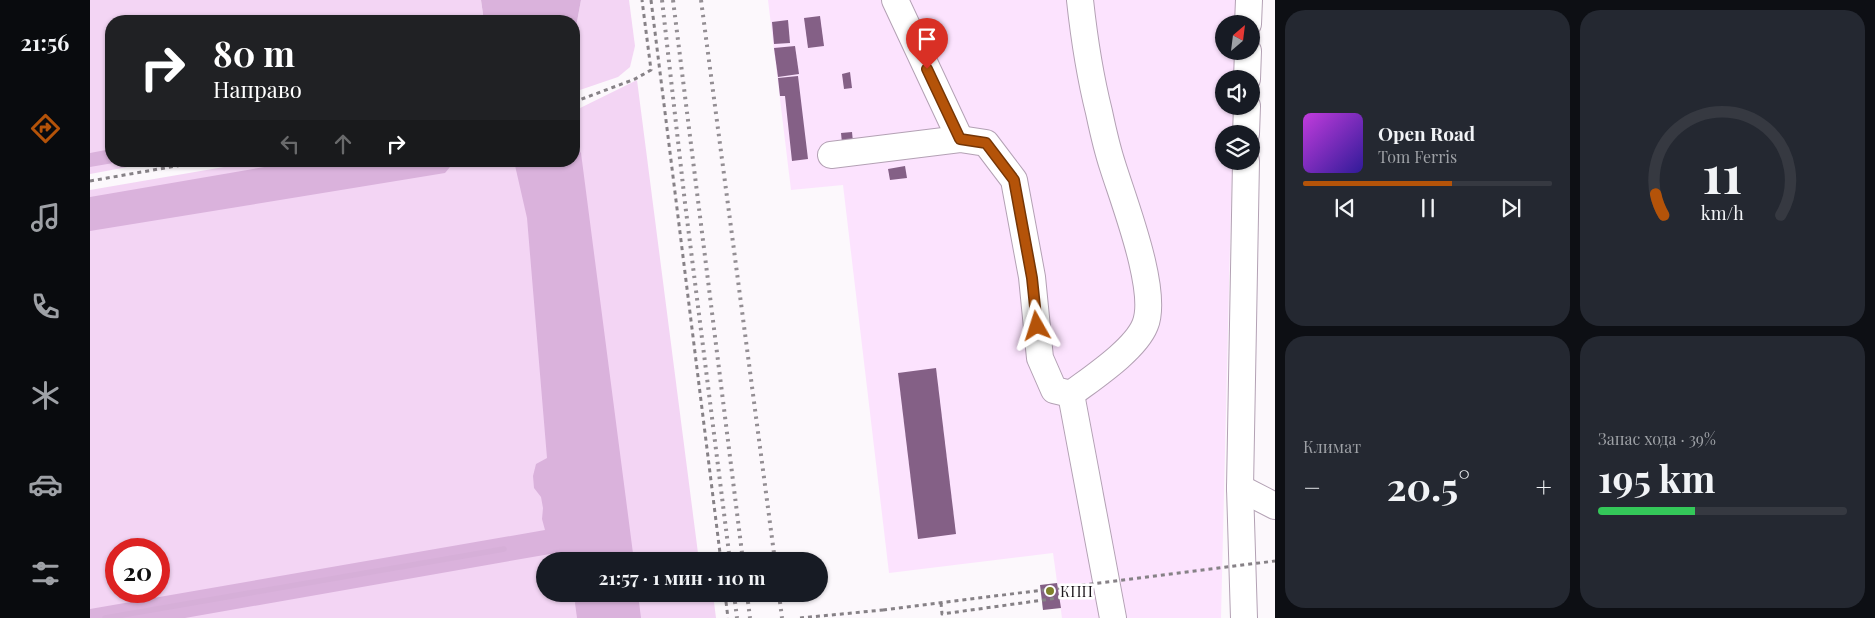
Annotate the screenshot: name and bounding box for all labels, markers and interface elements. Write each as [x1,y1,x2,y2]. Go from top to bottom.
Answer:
north arrow [1215,15,1260,60]
map controls [1215,15,1260,170]
pin [906,18,948,69]
icon: arrive [913,25,941,53]
text: 21:56 [21,27,69,57]
text: 80 m [213,29,295,76]
icon: right [130,35,195,100]
button: sound [1215,70,1260,115]
text: Направо [213,74,302,104]
icon: directions [28,111,63,146]
text: Open Road [1378,120,1475,146]
button: layers [1215,125,1260,170]
icon: left [276,130,304,158]
icon: ahead [329,130,357,158]
icon: right [382,130,410,158]
text: 11 [1703,138,1742,207]
text: Tom Ferris [1378,146,1457,167]
icon: previous [1331,194,1359,222]
icon: pause [1414,194,1442,222]
icon: next [1497,194,1525,222]
icon: music [28,200,63,235]
text: km/h [1701,201,1744,224]
icon: phone [28,289,63,324]
position arrow [1010,299,1062,351]
icon: climate [28,378,63,413]
text: Запас хода · 39% [1598,428,1716,449]
text: Климат [1303,436,1361,457]
text: 195 km [1598,452,1715,503]
text: 20.5° [1387,460,1470,511]
icon: car [28,467,63,502]
text: − [1303,468,1321,505]
text: + [1536,468,1552,505]
speed limit sign: 20 [105,538,170,603]
icon: filters [28,556,63,591]
text: 21:57 · 1 мин · 110 m [599,564,765,590]
place label: КПП [1060,581,1093,601]
marker: КПП [1044,585,1056,597]

